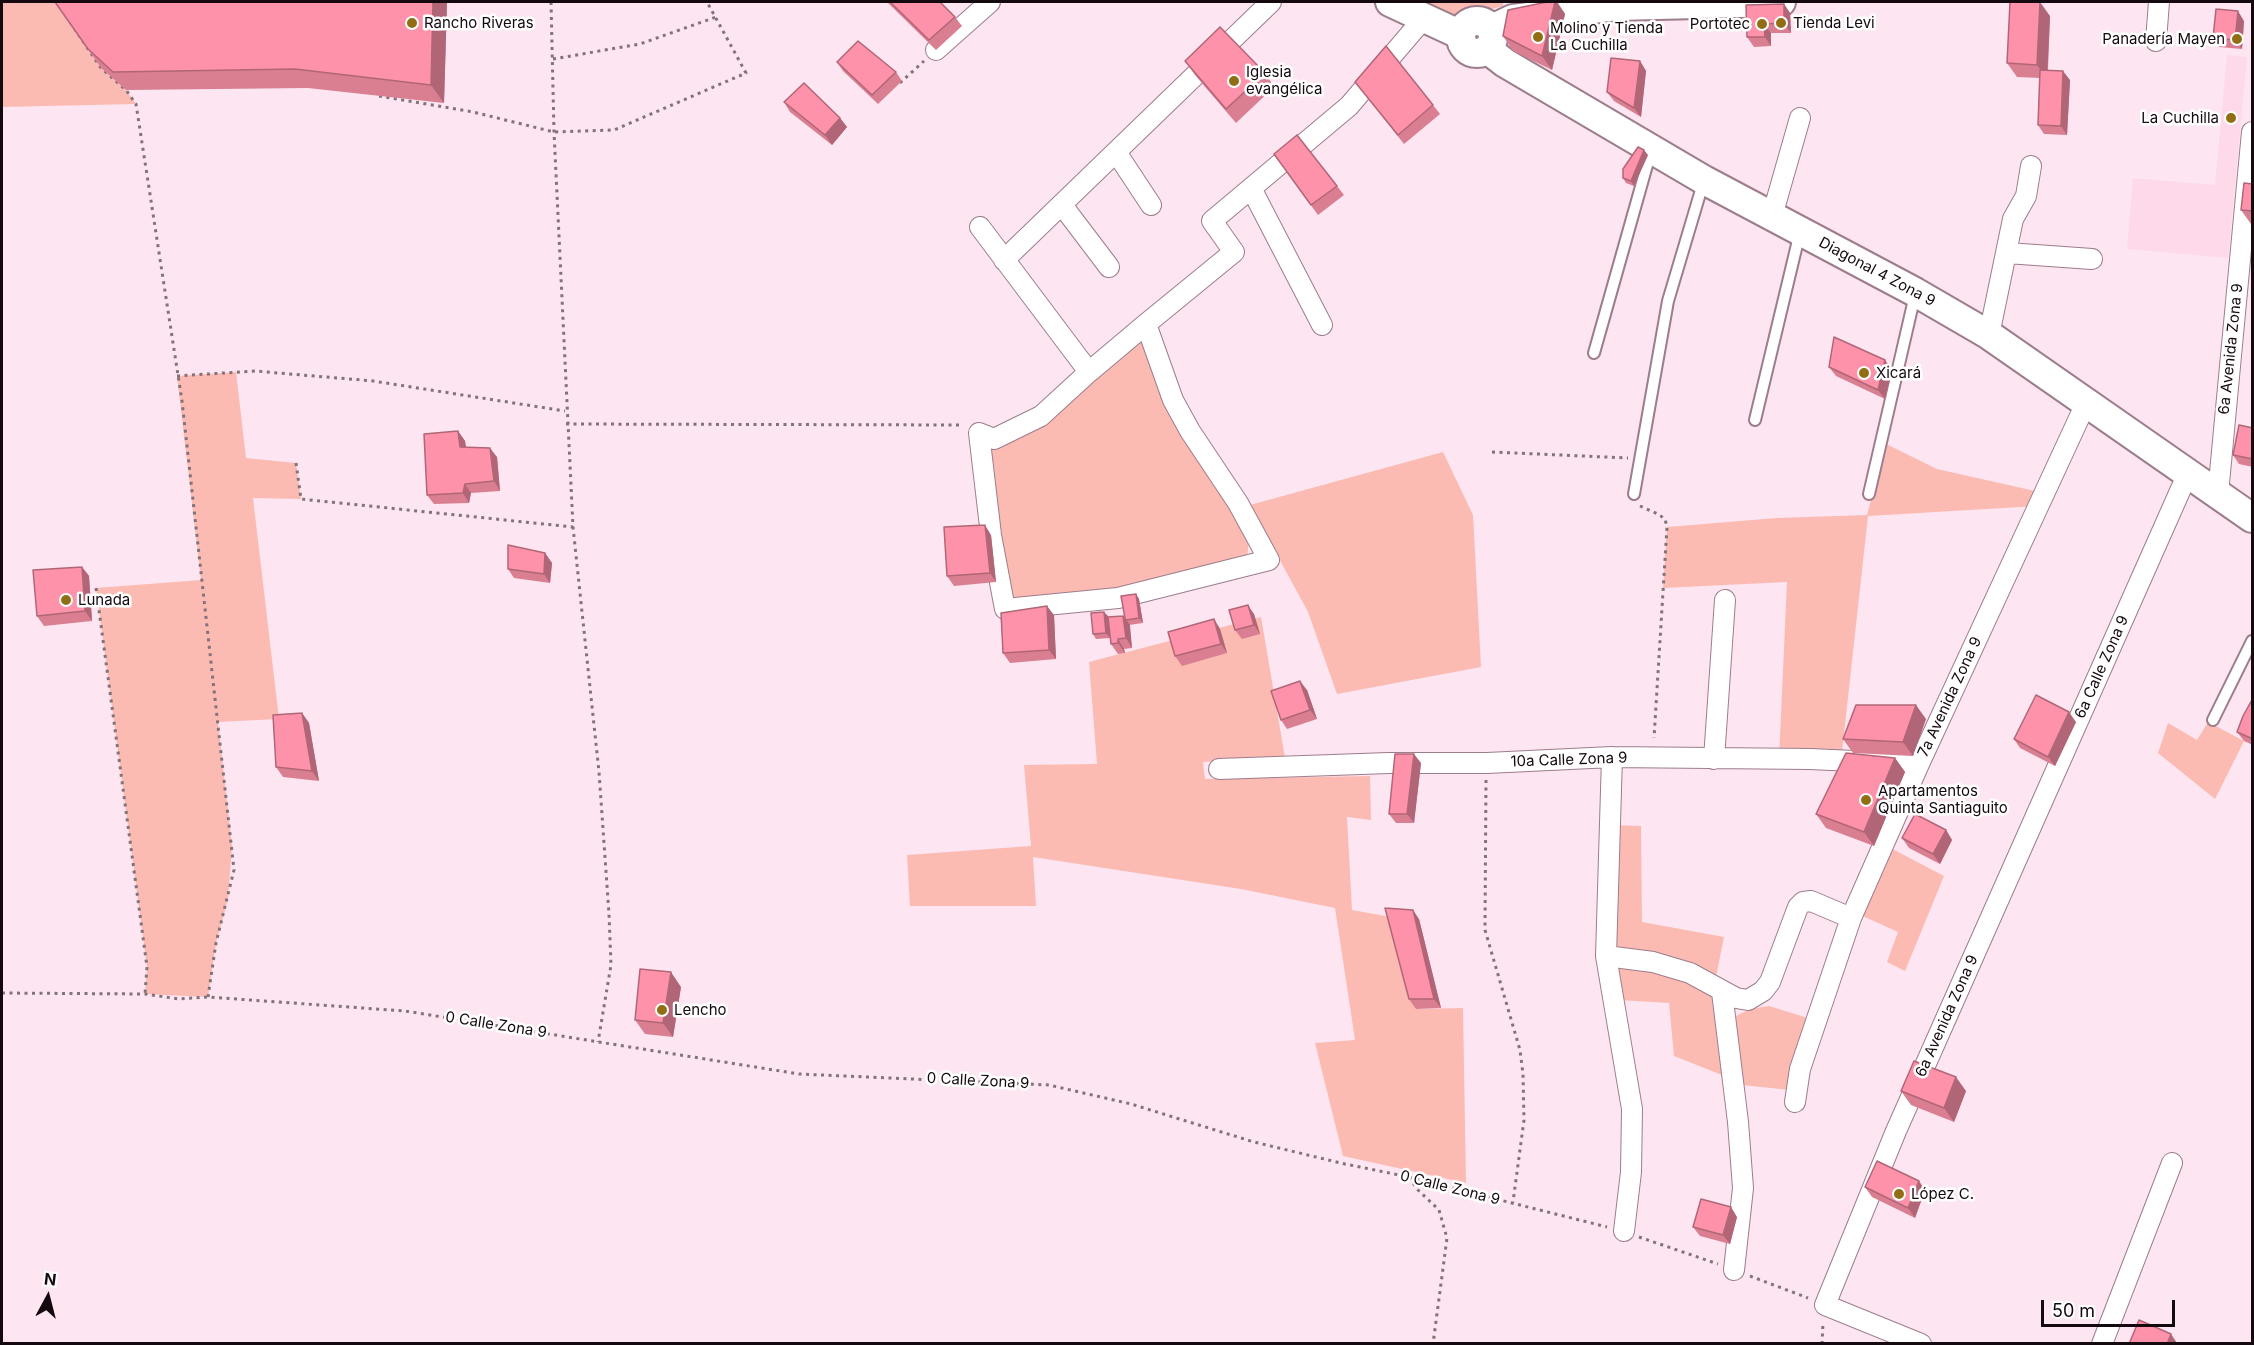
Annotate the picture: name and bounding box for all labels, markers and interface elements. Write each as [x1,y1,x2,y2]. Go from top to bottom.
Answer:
place label: Rancho Riveras [424,14,534,32]
place label: Tienda Levi [1793,14,1875,32]
place label: Portotec [1690,15,1750,33]
marker: Rancho Riveras [405,16,419,30]
marker: Tienda Levi [1774,16,1788,30]
marker: Portotec [1755,17,1769,31]
place label: Molino y Tienda La Cuchilla [1550,19,1663,54]
marker: Molino y Tienda La Cuchilla [1531,30,1545,44]
place label: Panadería Mayen [2102,30,2225,48]
marker: Panadería Mayen [2230,32,2244,46]
place label: Iglesia evangélica [1246,63,1322,98]
marker: Iglesia evangélica [1227,74,1241,88]
place label: La Cuchilla [2141,109,2219,127]
marker: La Cuchilla [2224,111,2238,125]
street label: Diagonal 4 Zona 9 [1816,234,1938,310]
street label: 6a Avenida Zona 9 [2215,283,2247,415]
place label: Xicará [1876,364,1921,382]
marker: Xicará [1857,366,1871,380]
place label: Lunada [78,591,130,609]
marker: Lunada [59,593,73,607]
street label: 6a Calle Zona 9 [2071,613,2133,721]
street label: 7a Avenida Zona 9 [1914,634,1986,760]
street label: 10a Calle Zona 9 [1510,749,1628,771]
place label: Apartamentos Quinta Santiaguito [1878,782,2008,817]
marker: Apartamentos Quinta Santiaguito [1859,793,1873,807]
street label: 6a Avenida Zona 9 [1912,952,1982,1080]
place label: Lencho [674,1001,727,1019]
marker: Lencho [655,1003,669,1017]
street label: 0 Calle Zona 9 [444,1008,548,1042]
street label: 0 Calle Zona 9 [926,1069,1030,1093]
street label: 0 Calle Zona 9 [1398,1167,1502,1209]
place label: López C. [1911,1185,1974,1203]
marker: López C. [1892,1187,1906,1201]
north arrow [18,1267,78,1327]
text: N [43,1268,57,1290]
scale bar [2044,1288,2178,1326]
text: 50 m [2052,1300,2095,1321]

